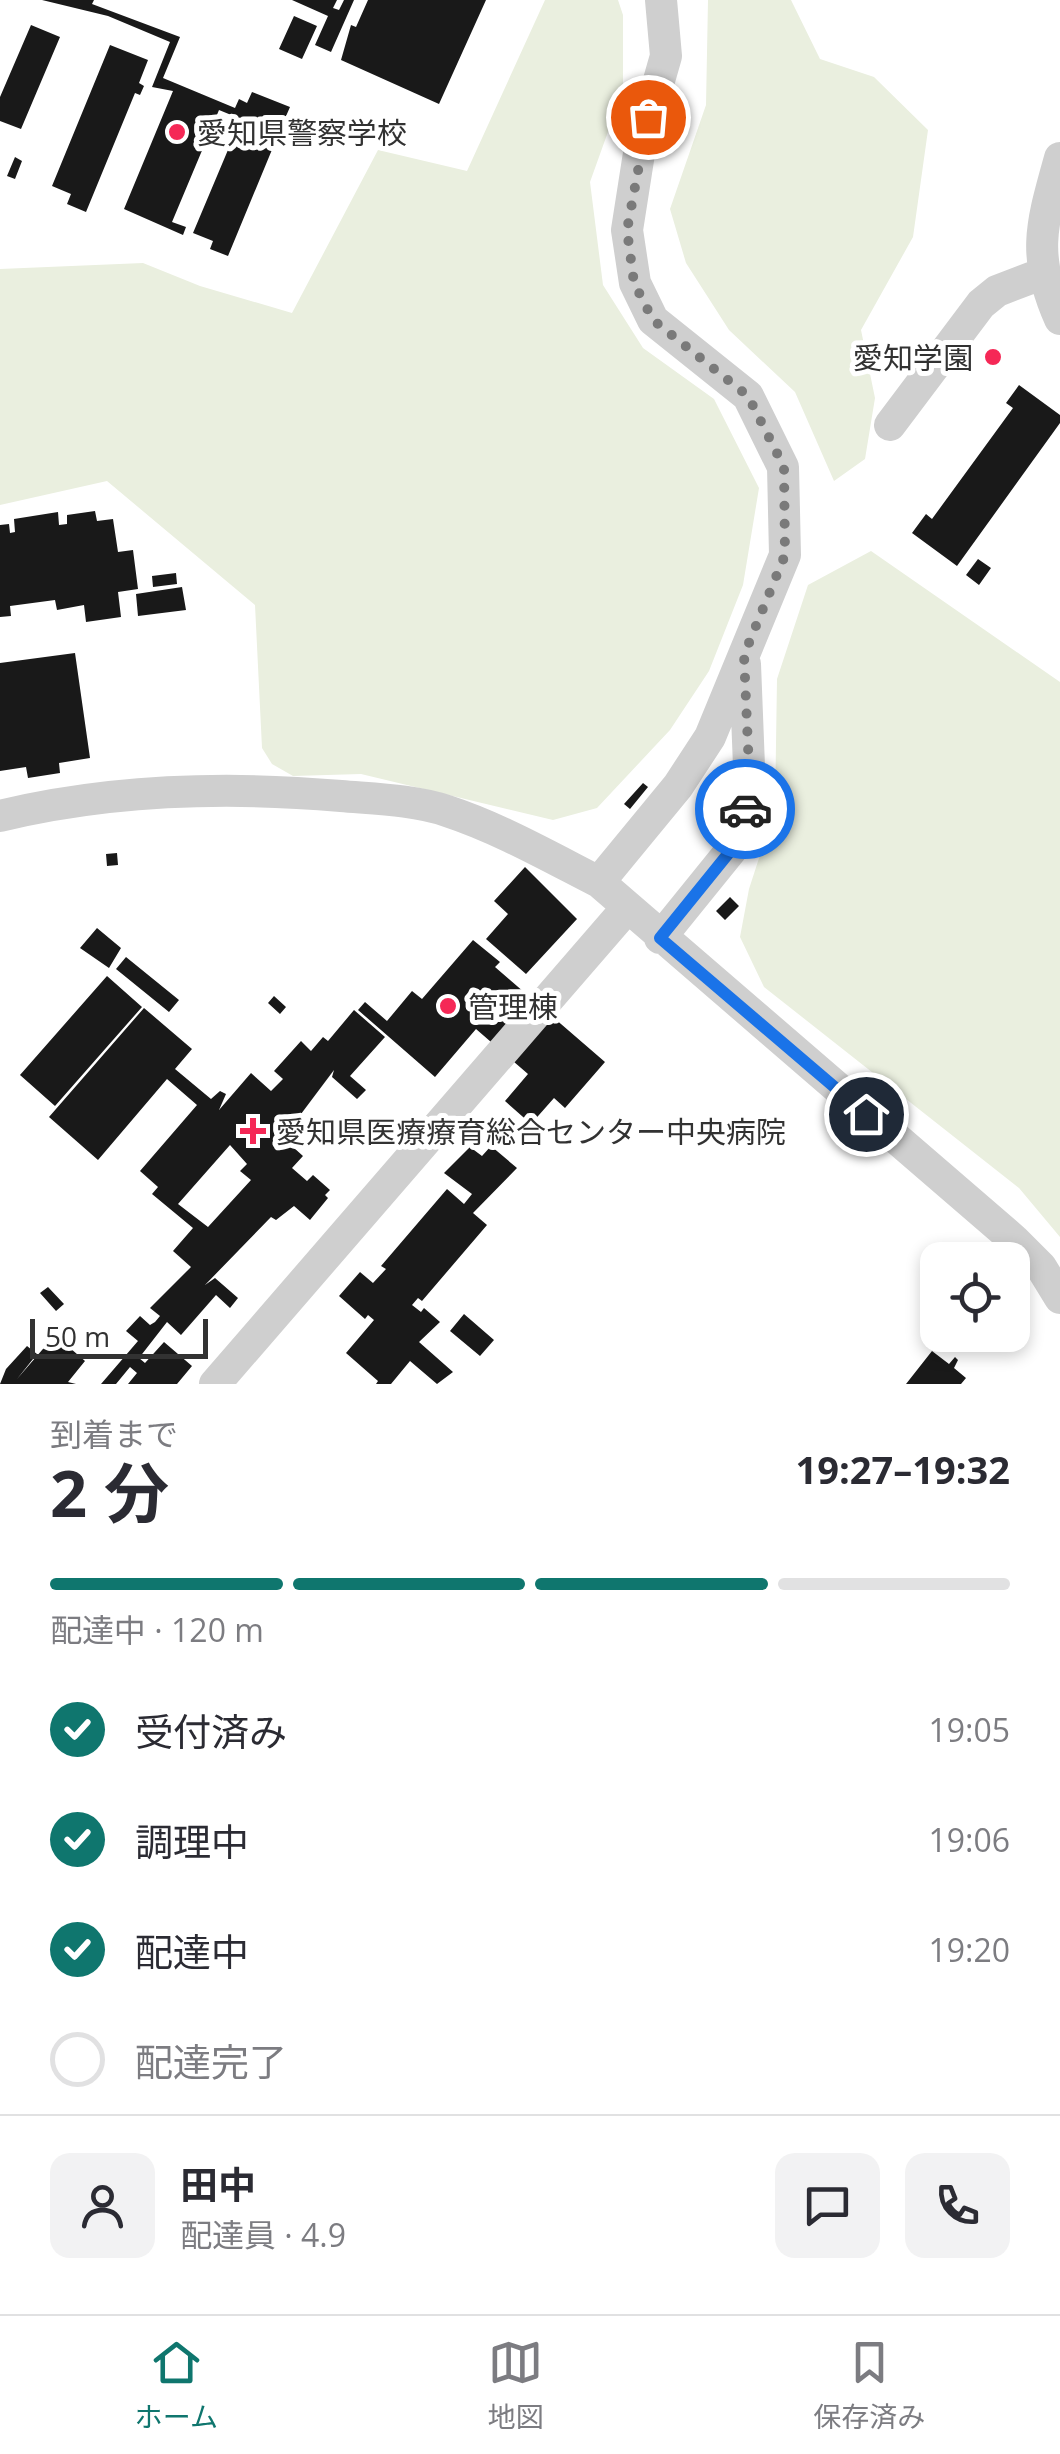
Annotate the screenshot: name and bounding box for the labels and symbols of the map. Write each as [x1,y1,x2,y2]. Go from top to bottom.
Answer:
pin [606,75,691,160]
place label: 愛知県警察学校 [197,112,407,153]
marker: 愛知県警察学校 [166,121,188,143]
place label: 愛知学園 [853,337,973,378]
marker: 愛知学園 [982,346,1004,368]
courier [695,759,795,859]
place label: 管理棟 [468,986,558,1027]
marker: 管理棟 [437,995,459,1017]
pin [824,1072,909,1157]
place label: 愛知県医療療育総合センター中央病院 [276,1111,786,1152]
marker: 愛知県医療療育総合センター中央病院 [240,1118,266,1144]
scale bar [30,1314,208,1358]

